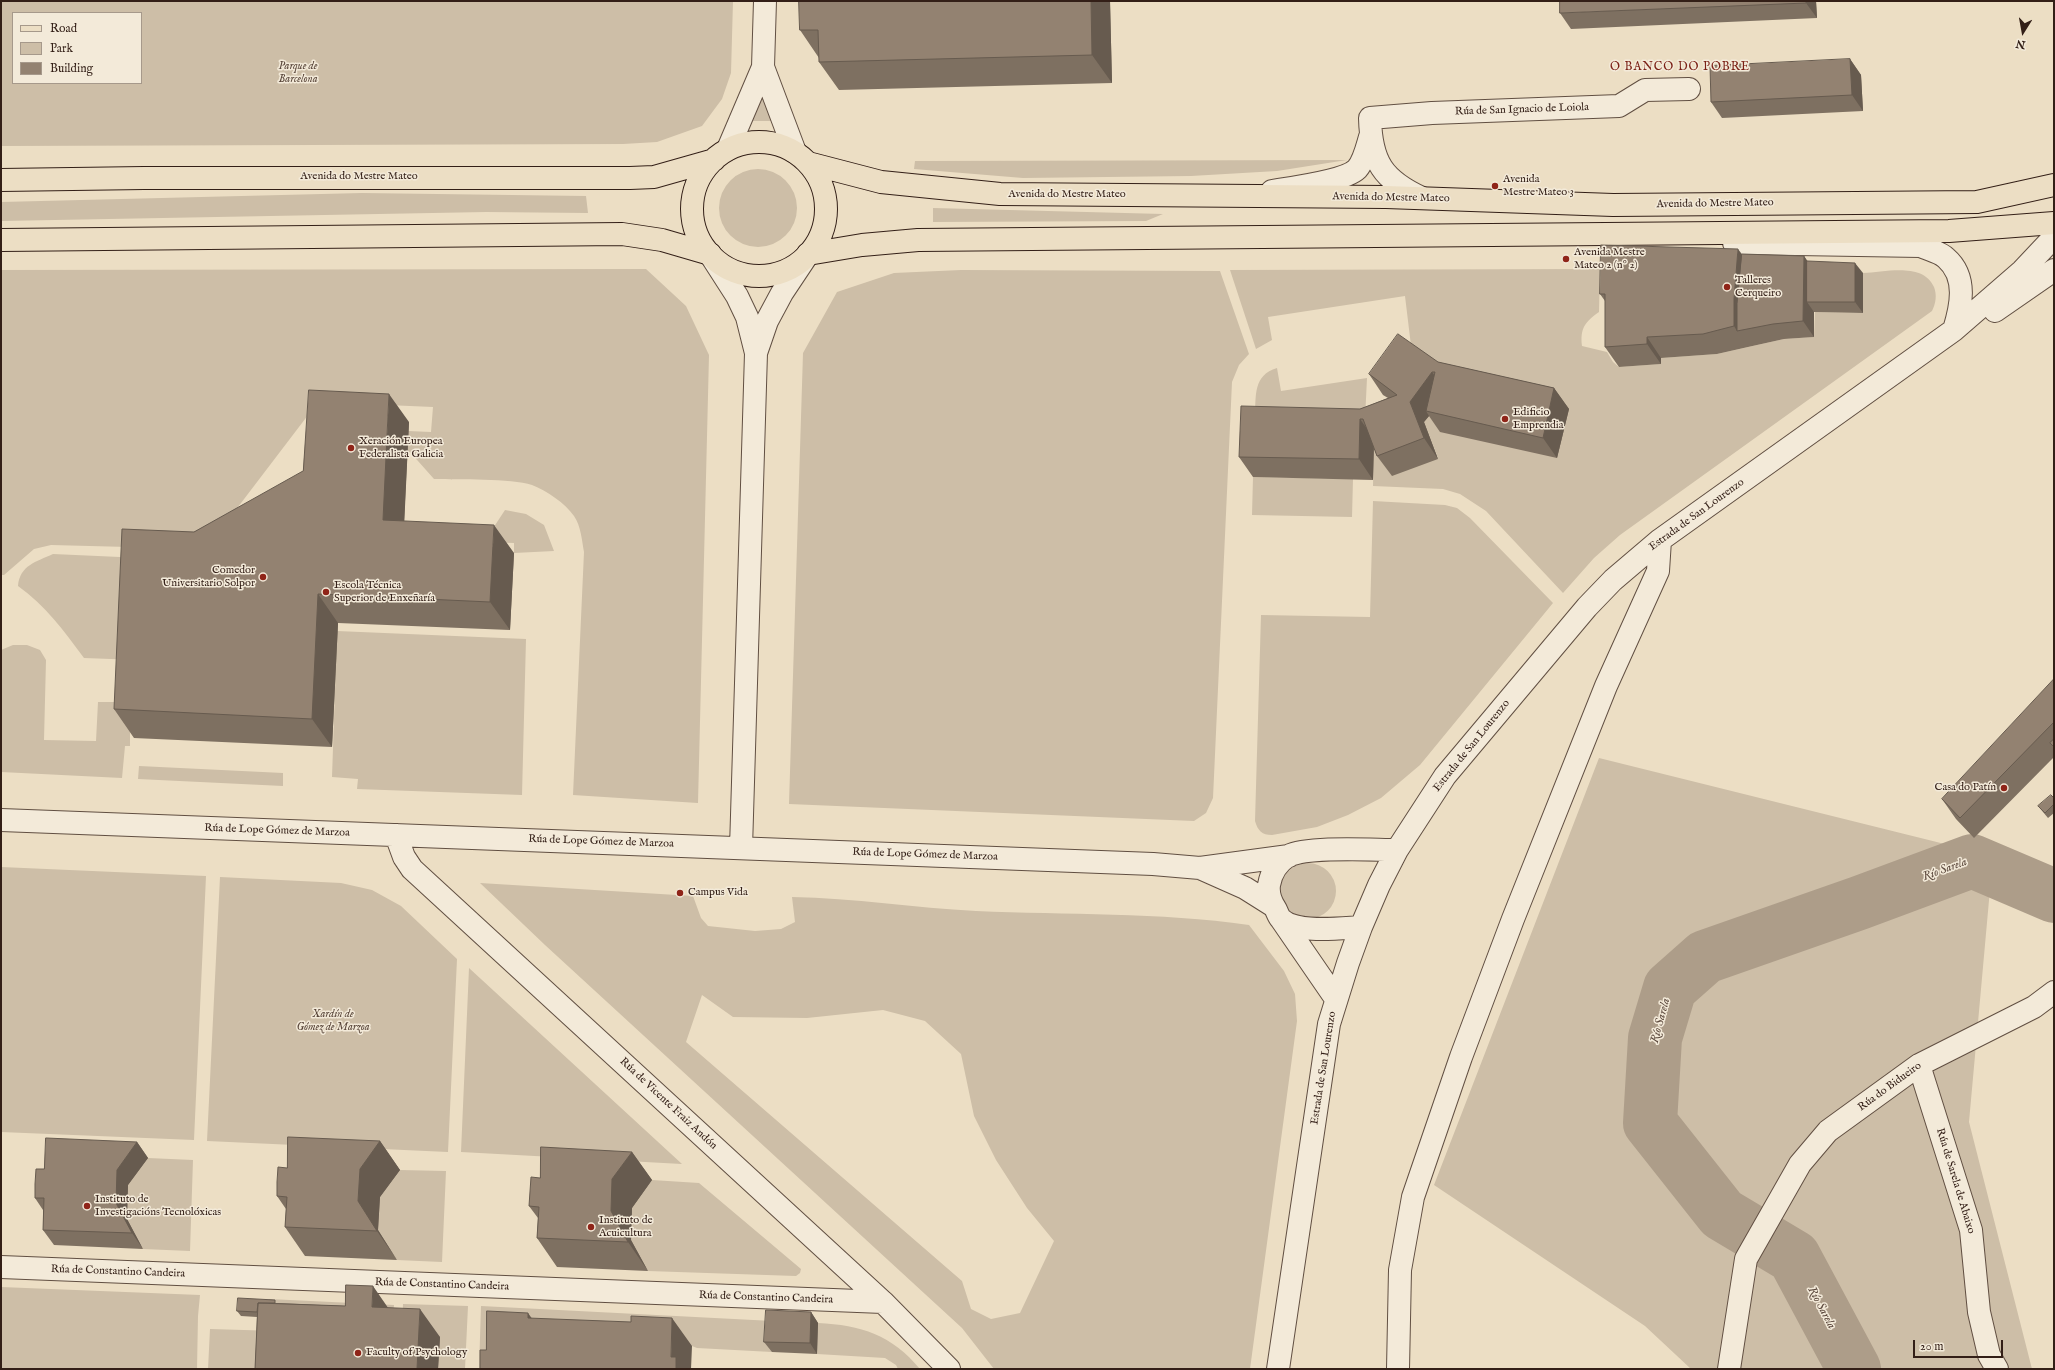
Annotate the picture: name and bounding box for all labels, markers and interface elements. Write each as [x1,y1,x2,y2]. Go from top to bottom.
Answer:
legend [12,12,142,84]
north arrow [2003,12,2043,52]
text: Road [50,21,77,36]
text: N [2015,36,2027,52]
text: Park [50,41,73,56]
park label: Parque de Barcelona [278,60,318,86]
text: Building [50,61,93,76]
district label: O BANCO DO POBRE [1610,61,1750,75]
street label: Rúa de San Ignacio de Loiola [1455,101,1589,119]
street label: Avenida do Mestre Mateo [300,170,418,184]
place label: Avenida Mestre Mateo 3 [1503,173,1574,199]
marker: Avenida Mestre Mateo 3 [1490,181,1500,191]
street label: Avenida do Mestre Mateo [1008,188,1126,202]
street label: Avenida do Mestre Mateo [1332,190,1450,206]
street label: Avenida do Mestre Mateo [1656,196,1774,212]
place label: Avenida Mestre Mateo 2 (nº 2) [1574,246,1645,272]
marker: Avenida Mestre Mateo 2 (nº 2) [1561,254,1571,264]
place label: Talleres Cerqueiro [1735,274,1781,300]
marker: Talleres Cerqueiro [1722,282,1732,292]
place label: Edificio Emprendia [1513,406,1564,432]
marker: Edificio Emprendia [1500,414,1510,424]
place label: Xeración Europea Federalista Galicia [359,435,443,461]
marker: Xeración Europea Federalista Galicia [346,443,356,453]
street label: Estrada de San Lourenzo [1647,476,1747,554]
place label: Comedor Universitario Solpor [162,564,255,590]
marker: Comedor Universitario Solpor [258,572,268,582]
place label: Escola Técnica Superior de Enxeñaría [334,579,435,605]
marker: Escola Técnica Superior de Enxeñaría [321,587,331,597]
street label: Estrada de San Lourenzo [1431,697,1513,795]
place label: Casa do Patín [1935,781,1996,795]
marker: Casa do Patín [1999,783,2009,793]
street label: Rúa de Lope Gómez de Marzoa [204,822,350,840]
street label: Rúa de Lope Gómez de Marzoa [528,833,674,851]
street label: Rúa de Lope Gómez de Marzoa [852,846,998,864]
water label: Río Sarela [1921,855,1969,885]
place label: Campus Vida [688,886,748,900]
marker: Campus Vida [675,888,685,898]
water label: Río Sarela [1648,997,1674,1045]
park label: Xardín de Gómez de Marzoa [296,1008,370,1034]
street label: Estrada de San Lourenzo [1309,1010,1339,1126]
street label: Rúa de Vicente Fraiz Andón [617,1055,719,1153]
street label: Rúa do Bidueiro [1856,1060,1924,1114]
street label: Rúa de Sarela de Abaixo [1933,1127,1977,1235]
place label: Instituto de Investigacións Tecnolóxicas [95,1193,221,1219]
marker: Instituto de Investigacións Tecnolóxicas [82,1201,92,1211]
place label: Instituto de Acuicultura [599,1214,653,1240]
marker: Instituto de Acuicultura [586,1222,596,1232]
street label: Rúa de Constantino Candeira [51,1263,185,1281]
street label: Rúa de Constantino Candeira [375,1276,509,1294]
water label: Río Sarela [1804,1284,1838,1332]
street label: Rúa de Constantino Candeira [699,1289,833,1307]
scale bar [1915,1332,2005,1358]
text: 20 m [1920,1339,1943,1354]
place label: Faculty of Psychology [366,1346,467,1360]
marker: Faculty of Psychology [353,1348,363,1358]

